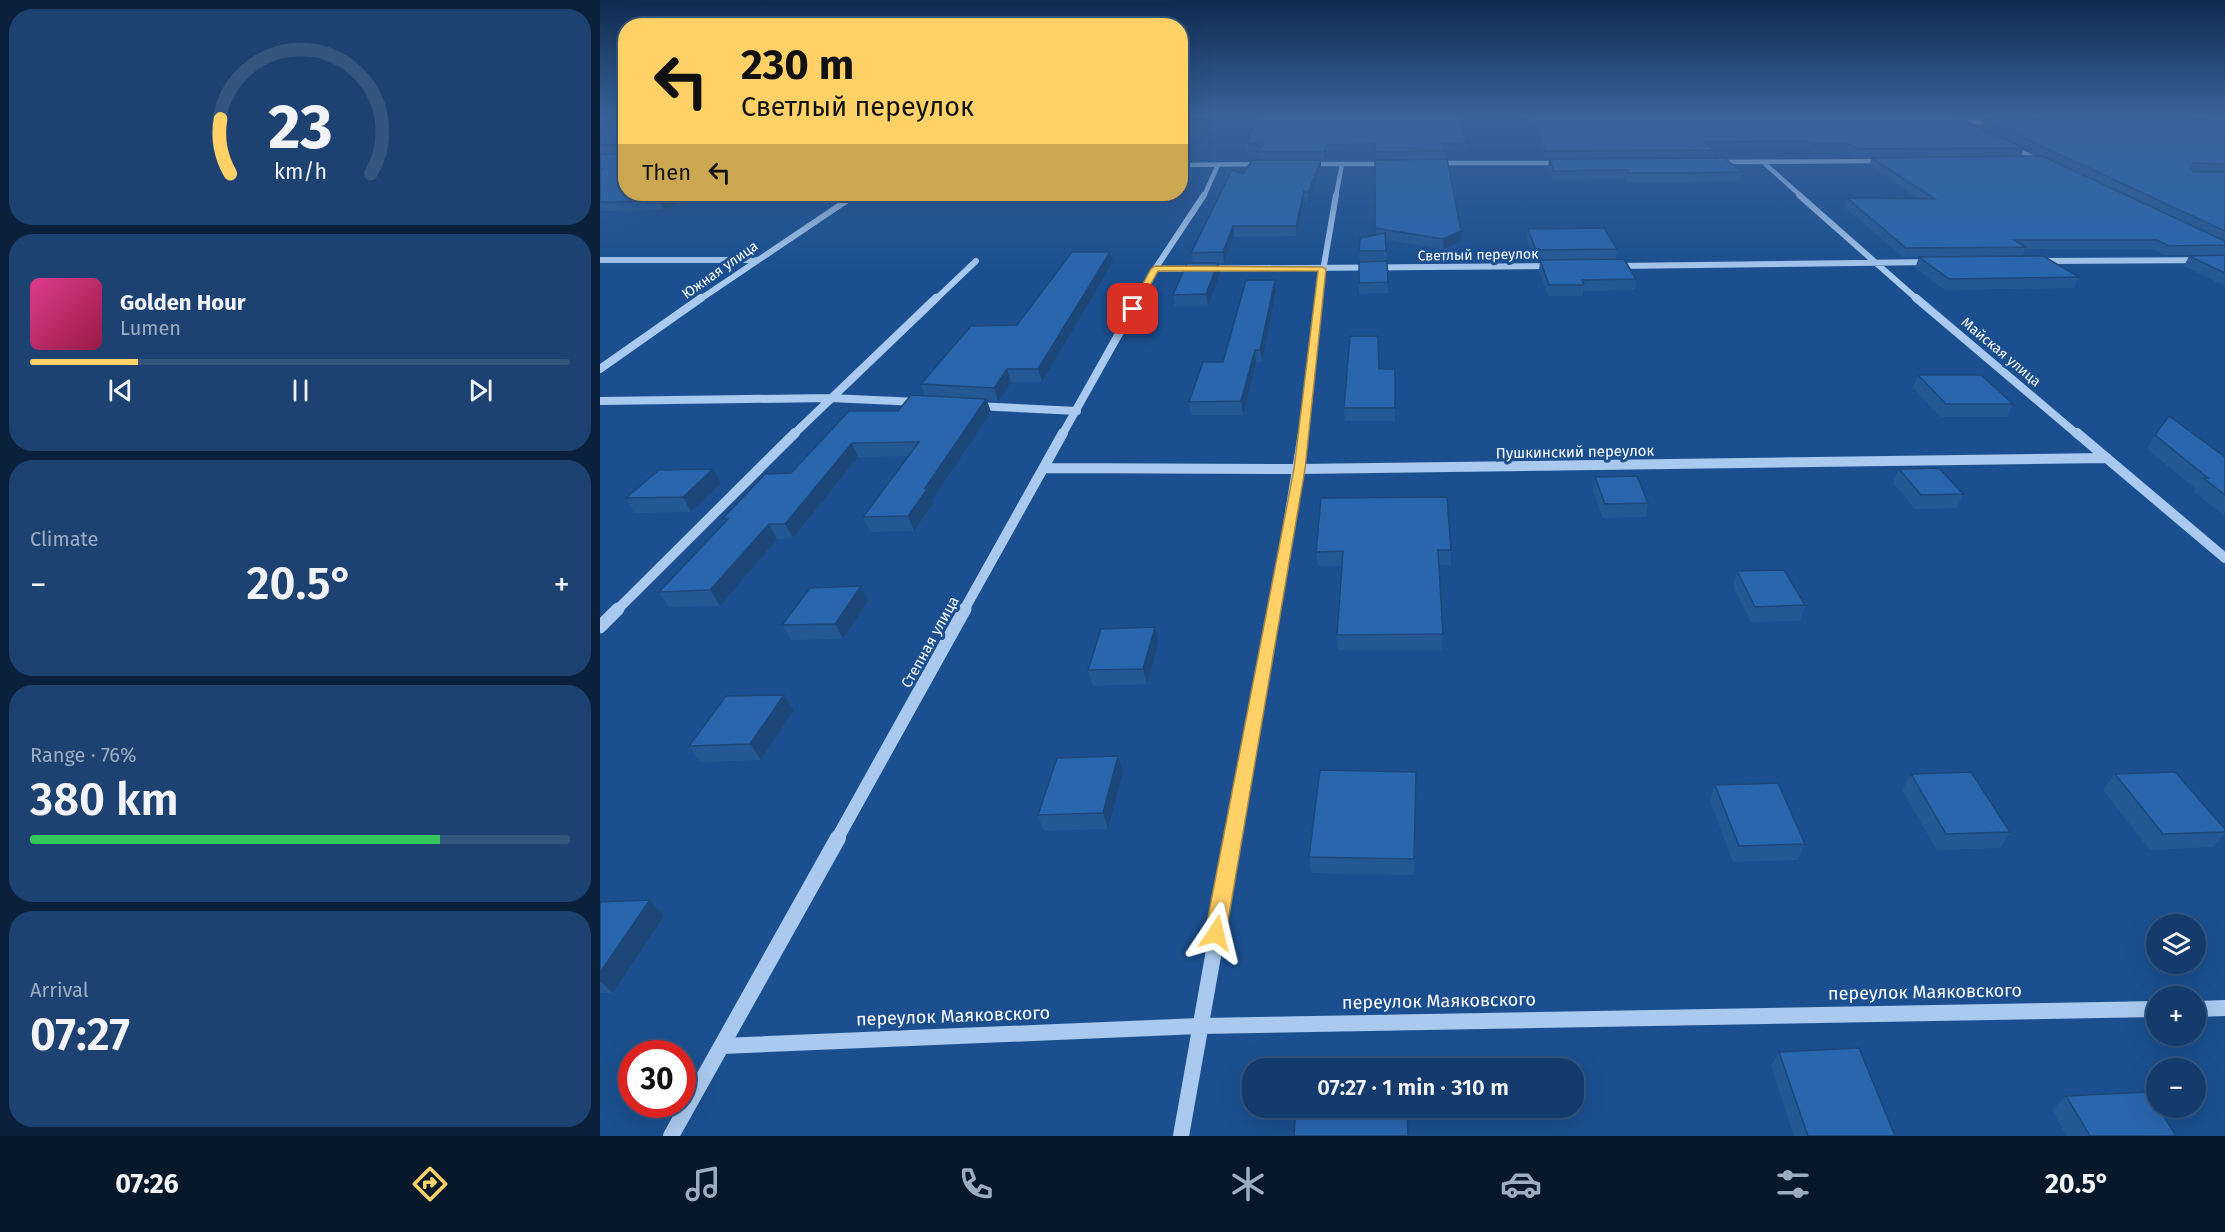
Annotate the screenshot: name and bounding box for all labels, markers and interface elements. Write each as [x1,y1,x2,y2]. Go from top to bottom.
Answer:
text: 230 m [741,40,854,90]
icon: left [642,42,720,120]
text: 23 [268,90,332,165]
text: Светлый переулок [741,91,974,123]
icon: left [703,156,736,189]
text: Then [642,159,691,186]
text: km/h [273,160,327,186]
street label: Южная улица [679,238,761,302]
street label: Светлый переулок [1417,245,1539,265]
pin [1107,283,1158,334]
text: Golden Hour [120,289,246,316]
icon: arrive [1116,292,1149,325]
street label: Майская улица [1958,314,2044,390]
text: Lumen [120,316,181,340]
icon: previous [104,374,137,407]
icon: pause [284,374,317,407]
icon: next [464,374,497,407]
street label: Пушкинский переулок [1496,442,1655,462]
text: Climate [30,527,98,551]
text: 20.5° [246,557,354,611]
text: − [30,565,47,605]
text: + [554,565,570,605]
street label: Степная улица [897,593,963,691]
text: Range · 76% [30,743,136,767]
text: 380 km [30,773,179,827]
position arrow [1184,901,1248,965]
map controls [2146,914,2206,1118]
button: layers [2146,914,2206,974]
text: Arrival [30,978,89,1002]
street label: переулок Маяковского [1828,979,2022,1005]
button: + [2146,986,2206,1046]
street label: переулок Маяковского [1342,988,1536,1014]
street label: переулок Маяковского [856,1002,1050,1030]
text: 07:27 [30,1008,130,1062]
speed limit sign: 30 [618,1040,696,1118]
button: − [2146,1058,2206,1118]
text: 07:27 · 1 min · 310 m [1317,1074,1509,1101]
icon: directions [409,1163,451,1205]
icon: music [682,1163,724,1205]
icon: phone [955,1163,997,1205]
icon: climate [1227,1163,1269,1205]
icon: car [1500,1163,1542,1205]
icon: filters [1772,1163,1814,1205]
text: 07:26 [115,1168,179,1200]
text: 20.5° [2045,1168,2110,1200]

